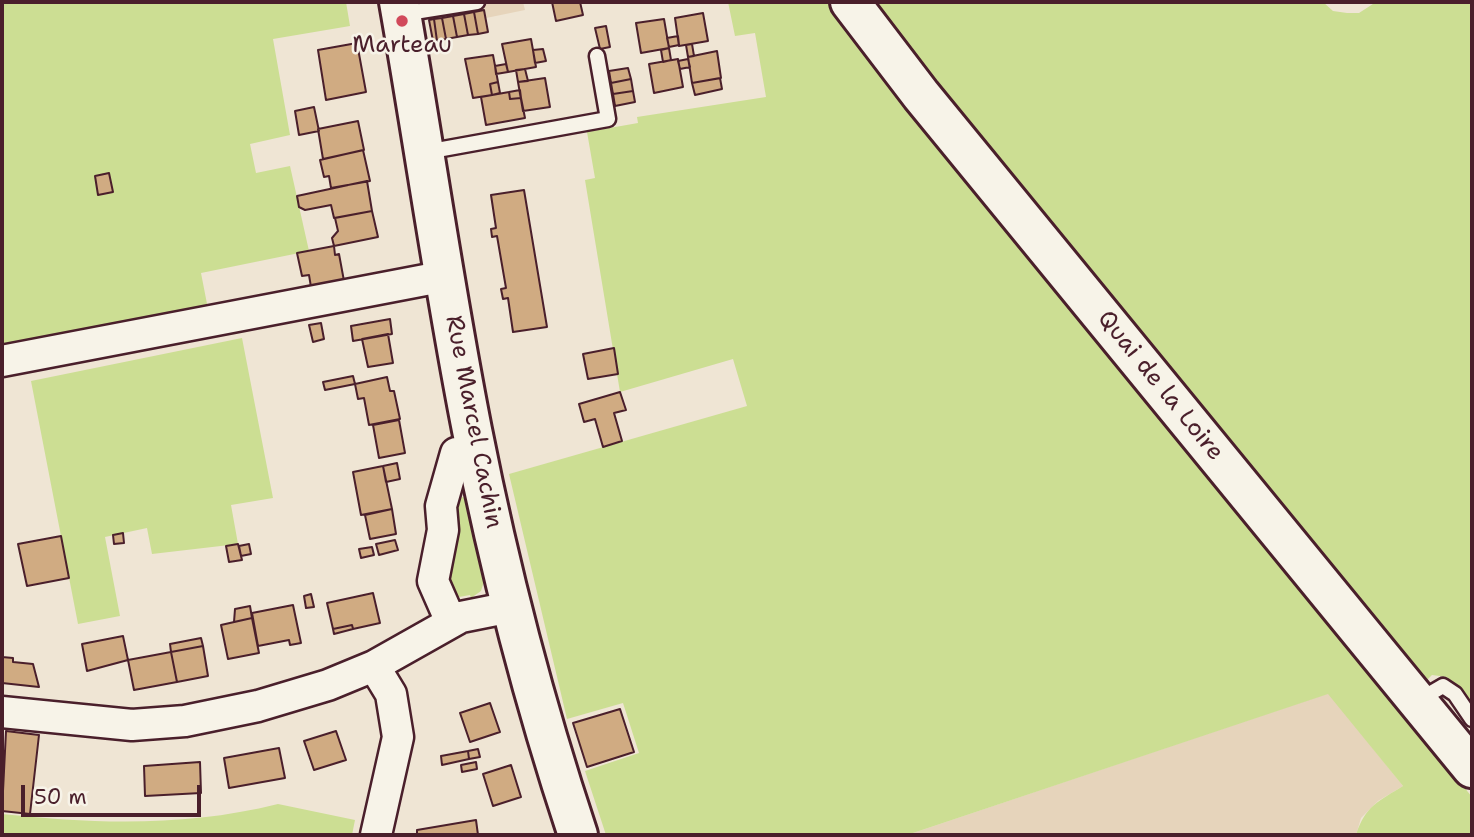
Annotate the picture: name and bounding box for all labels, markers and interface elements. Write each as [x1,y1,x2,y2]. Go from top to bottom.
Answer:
marker: Marteau [394,13,410,29]
place label: Marteau [352,32,452,60]
street label: Quai de la Loire [1091,305,1229,467]
street label: Rue Marcel Cachin [438,313,508,531]
scale bar [24,770,205,814]
text: 50 m [34,783,87,811]

